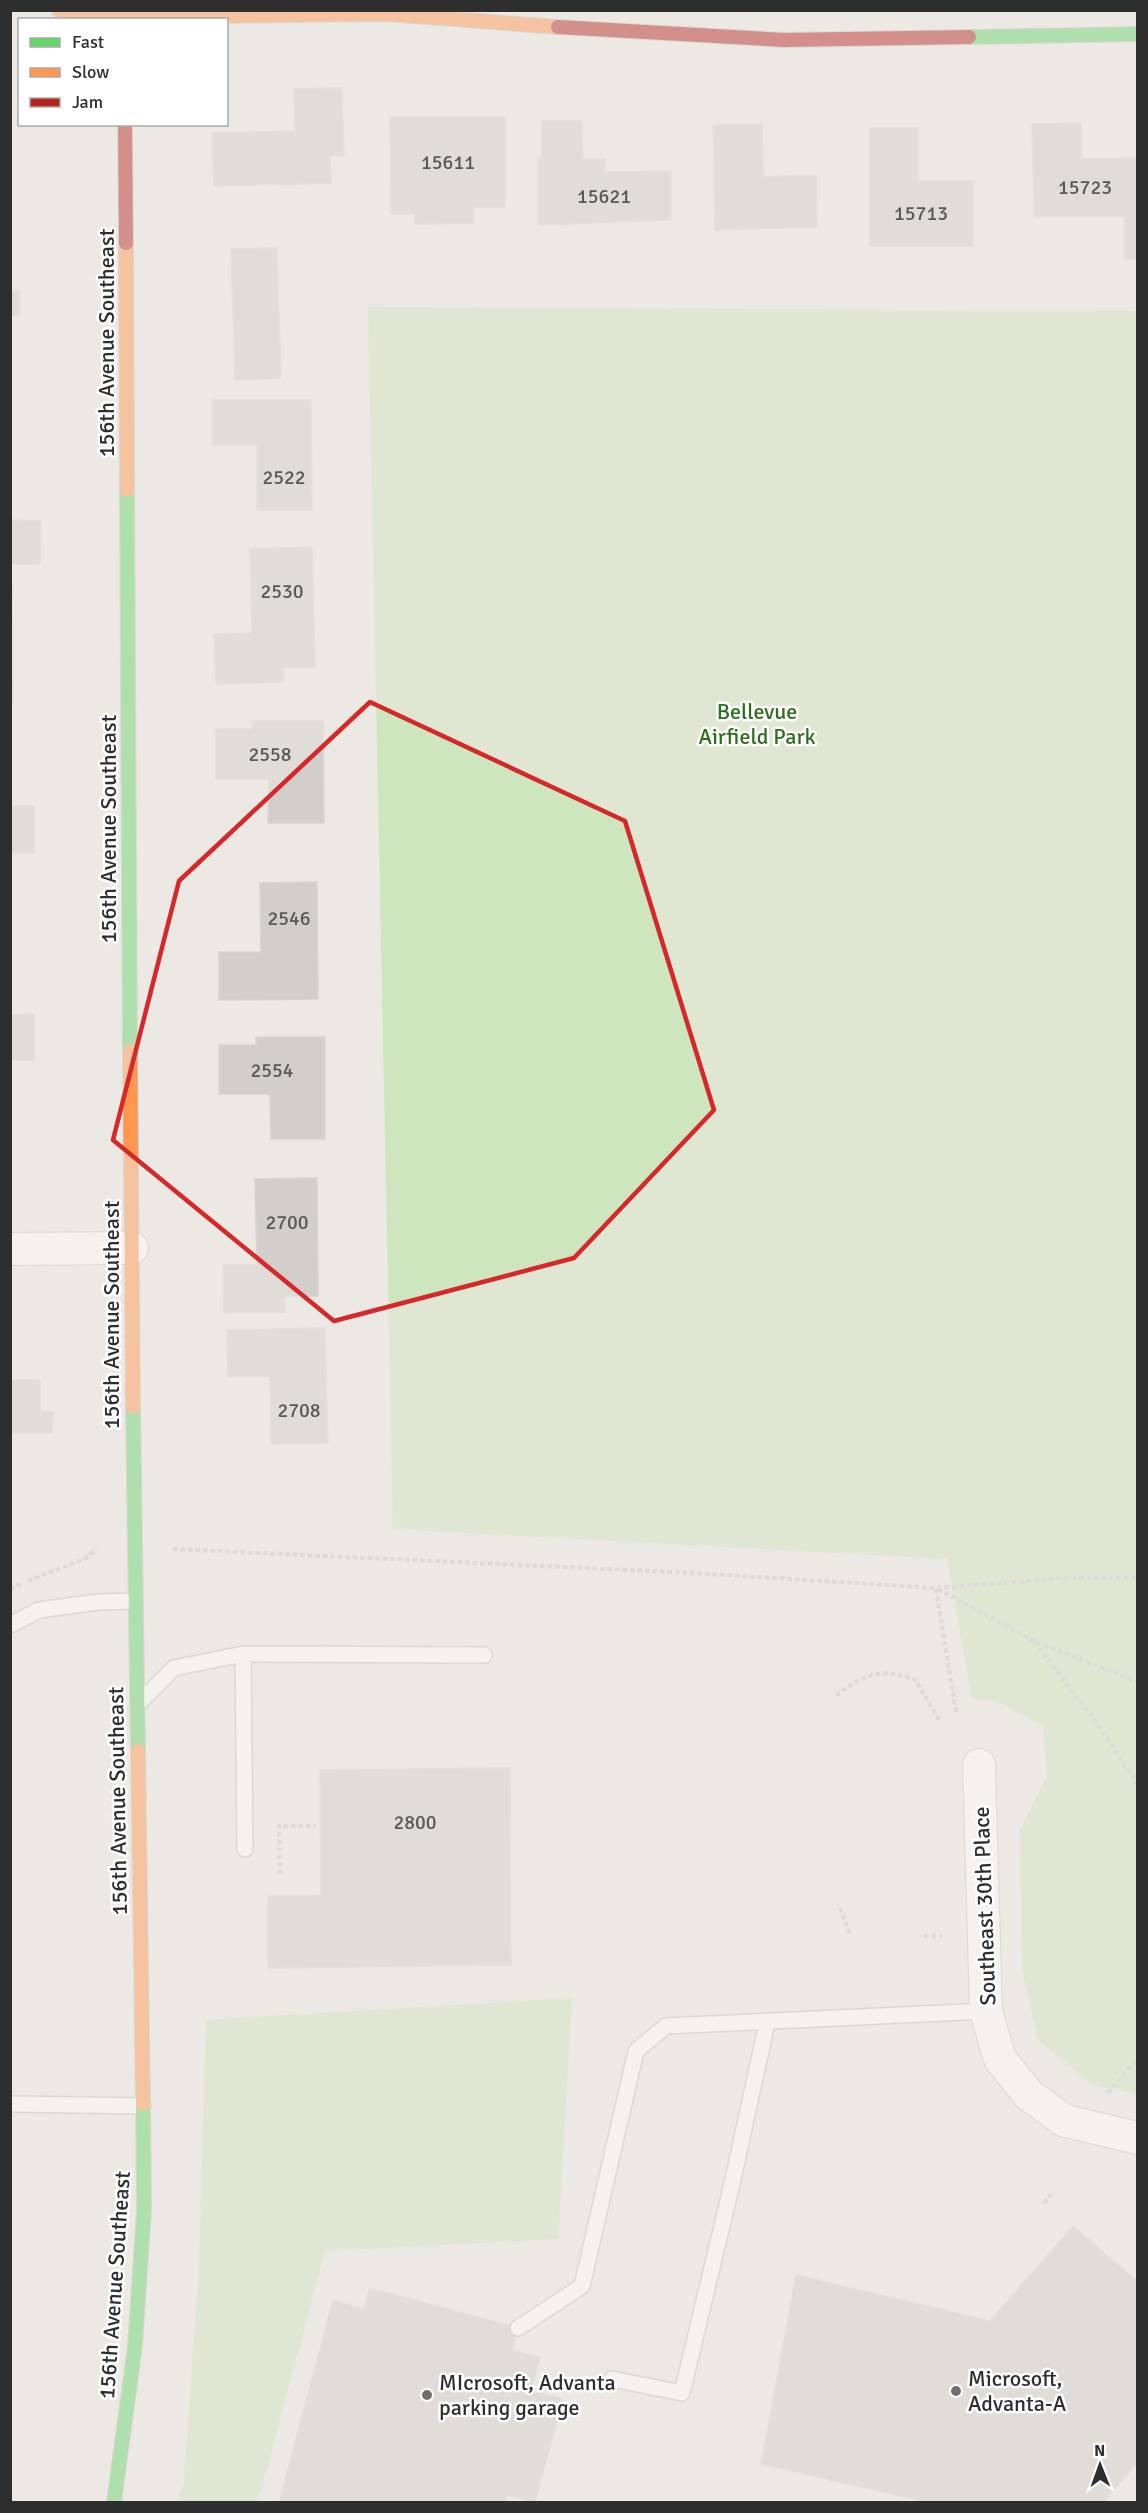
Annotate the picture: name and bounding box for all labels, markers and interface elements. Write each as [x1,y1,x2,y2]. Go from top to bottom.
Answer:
legend [18,18,228,126]
text: Fast [72,31,104,53]
text: Slow [72,61,109,83]
text: Jam [72,91,103,113]
house number: 15611 [421,150,475,175]
house number: 15723 [1058,175,1112,200]
house number: 15621 [577,184,631,209]
house number: 15713 [894,201,948,226]
street label: 156th Avenue Southeast [93,228,120,457]
house number: 2522 [262,465,306,490]
house number: 2530 [260,579,304,604]
park label: Bellevue Airfield Park [698,698,816,750]
street label: 156th Avenue Southeast [95,714,122,943]
house number: 2558 [248,742,292,767]
house number: 2546 [267,906,311,931]
house number: 2554 [250,1058,294,1083]
street label: 156th Avenue Southeast [98,1200,125,1429]
house number: 2700 [265,1210,309,1235]
house number: 2708 [277,1398,321,1423]
street label: 156th Avenue Southeast [102,1686,133,1916]
street label: Southeast 30th Place [968,1806,1001,2006]
house number: 2800 [393,1810,437,1835]
street label: 156th Avenue Southeast [93,2170,136,2400]
place label: Microsoft, Advanta-A [968,2365,1067,2417]
place label: MIcrosoft, Advanta parking garage [439,2369,616,2421]
marker: Microsoft, Advanta-A [949,2384,963,2398]
marker: MIcrosoft, Advanta parking garage [420,2388,434,2402]
north arrow [1070,2435,1130,2495]
text: N [1094,2441,1105,2461]

